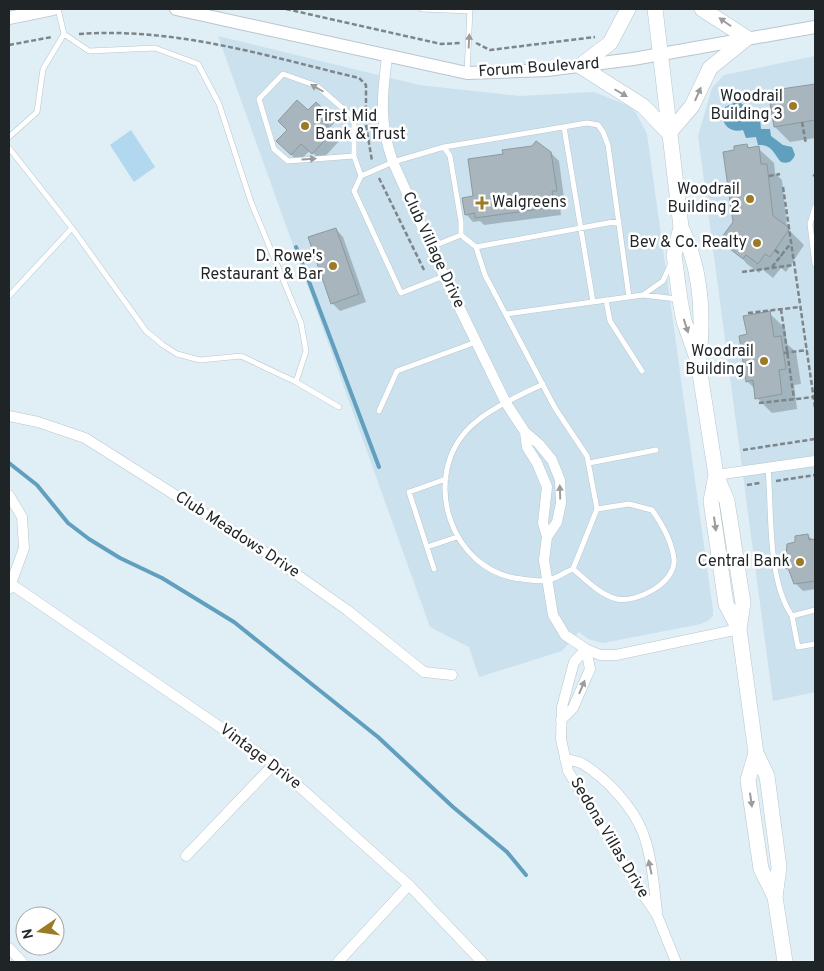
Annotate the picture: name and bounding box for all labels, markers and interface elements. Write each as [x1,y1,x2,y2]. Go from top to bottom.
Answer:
one-way arrow [718,17,732,27]
one-way arrow [465,33,473,49]
street label: Forum Boulevard [478,54,600,82]
one-way arrow [310,83,323,92]
one-way arrow [694,87,702,101]
place label: Woodrail Building 3 [711,87,783,125]
one-way arrow [614,89,627,98]
marker: Woodrail Building 3 [787,100,799,112]
place label: First Mid Bank & Trust [315,107,406,145]
marker: First Mid Bank & Trust [299,120,311,132]
one-way arrow [301,155,317,163]
place label: Woodrail Building 2 [667,180,740,218]
street label: Club Village Drive [397,188,469,312]
place label: Walgreens [492,193,567,213]
marker: Woodrail Building 2 [744,193,756,205]
marker: Walgreens [476,197,488,209]
place label: Bev & Co. Realty [629,233,747,253]
marker: Bev & Co. Realty [751,237,763,249]
place label: D. Rowe's Restaurant & Bar [200,247,323,285]
marker: D. Rowe's Restaurant & Bar [327,260,339,272]
one-way arrow [682,319,690,334]
place label: Woodrail Building 1 [685,342,754,380]
marker: Woodrail Building 1 [758,355,770,367]
one-way arrow [556,483,564,499]
street label: Club Meadows Drive [171,487,303,583]
one-way arrow [711,516,719,532]
place label: Central Bank [698,552,790,572]
marker: Central Bank [794,556,806,568]
one-way arrow [578,679,586,694]
street label: Vintage Drive [215,720,305,794]
street label: Sedona Villas Drive [565,774,653,902]
one-way arrow [747,792,755,808]
one-way arrow [646,859,654,874]
north arrow [15,906,65,956]
text: N [19,927,38,940]

